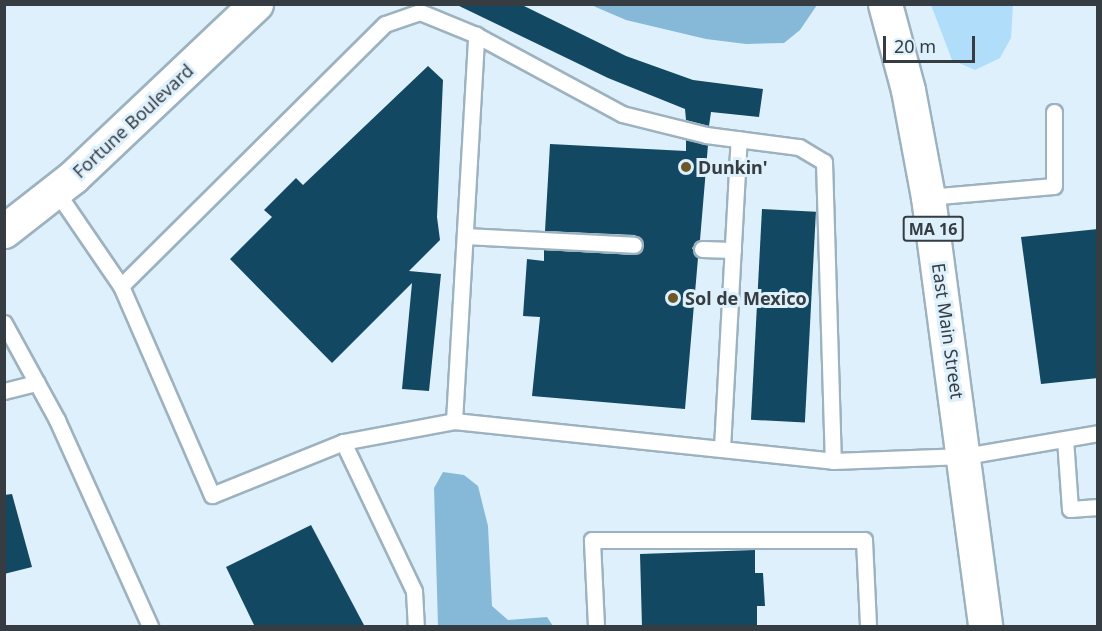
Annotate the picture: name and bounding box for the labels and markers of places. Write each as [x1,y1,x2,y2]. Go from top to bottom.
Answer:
place label: Dunkin' [698,156,767,178]
marker: Dunkin' [679,160,693,174]
place label: Sol de Mexico [685,287,807,309]
marker: Sol de Mexico [666,291,680,305]

